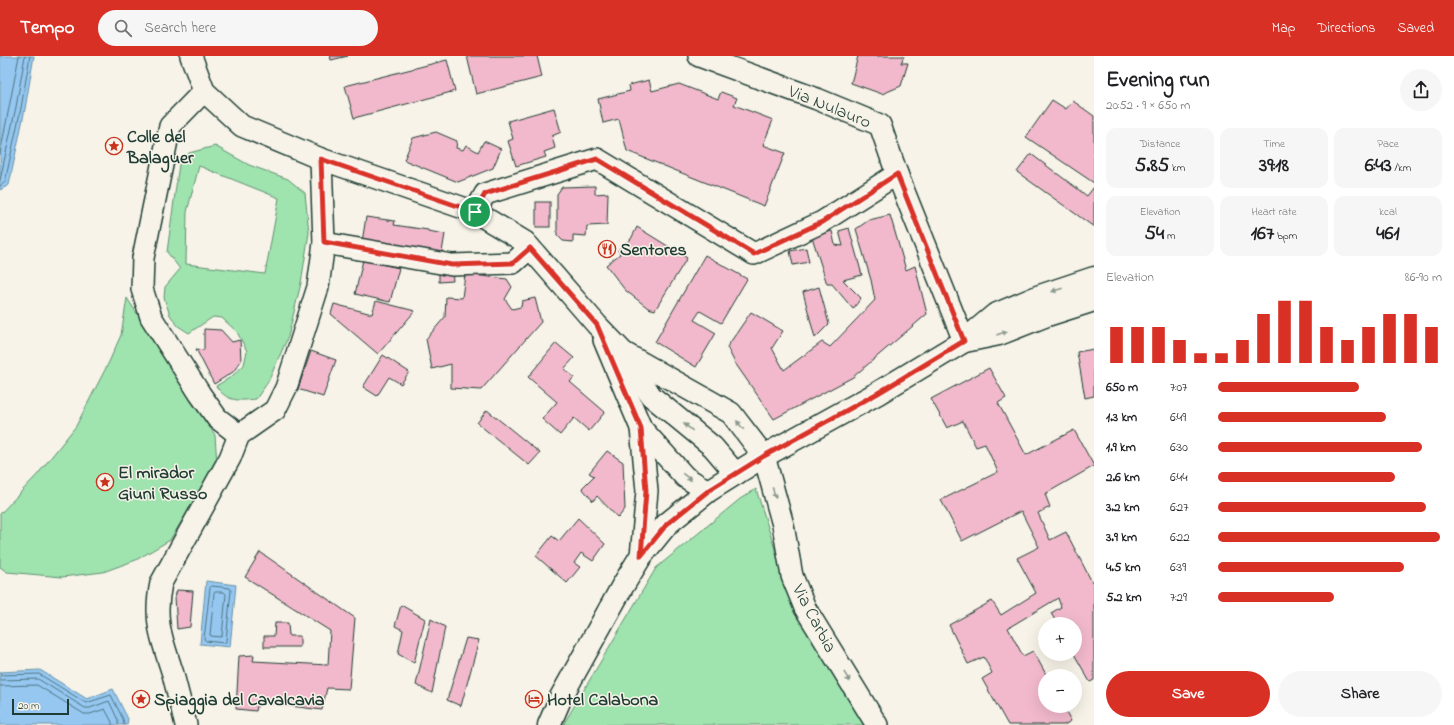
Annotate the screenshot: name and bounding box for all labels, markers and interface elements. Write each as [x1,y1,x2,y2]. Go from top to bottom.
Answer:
search box [98,10,378,46]
text: Tempo [20,15,74,42]
icon: search [112,17,134,39]
text: Search here [144,17,216,39]
text: Map [1272,18,1295,39]
text: Directions [1317,18,1375,39]
text: Saved [1397,18,1434,39]
text: Evening run [1106,65,1210,97]
button: share [1400,69,1442,111]
street label: Via Nulauro [783,79,875,136]
text: 20:52 · 9 × 650 m [1106,96,1190,115]
place label: Colle del Balaguer [126,125,194,173]
place icon: Colle del Balaguer [104,136,124,156]
text: Distance [1140,136,1180,152]
text: Time [1263,136,1285,152]
text: Pace [1377,136,1399,152]
text: 5.85 [1135,152,1169,181]
text: 39:18 [1259,152,1289,181]
text: 6:43 [1365,152,1392,181]
text: km [1169,160,1185,176]
text: /km [1392,160,1411,176]
pin [458,195,492,229]
icon: arrive [464,201,486,223]
text: Elevation [1140,204,1180,220]
text: Heart rate [1251,204,1297,220]
text: kcal [1379,204,1397,220]
text: 54 [1145,220,1164,249]
text: 167 [1251,220,1274,249]
text: 461 [1376,220,1400,249]
text: m [1164,228,1175,244]
text: bpm [1274,228,1297,244]
place label: Sentores [620,238,687,264]
restaurant icon: Sentores [597,239,617,259]
text: Elevation [1106,268,1154,287]
text: 86–90 m [1405,268,1442,287]
one-way arrow [1051,288,1063,294]
one-way arrow [996,330,1008,336]
text: 650 m [1106,378,1138,397]
text: 7:07 [1170,378,1187,397]
text: 1.3 km [1106,408,1137,427]
text: 6:49 [1170,408,1186,427]
one-way arrow [736,419,745,430]
one-way arrow [683,422,694,431]
text: 1.9 km [1106,438,1136,457]
text: 6:30 [1170,438,1188,457]
place label: El mirador Giuni Russo [118,461,207,508]
text: 2.6 km [1106,468,1140,487]
text: 6:44 [1170,468,1188,487]
place icon: El mirador Giuni Russo [95,472,115,492]
one-way arrow [681,473,692,481]
one-way arrow [771,487,777,499]
text: 3.2 km [1106,498,1140,517]
text: 6:27 [1170,498,1189,517]
text: 3.9 km [1106,528,1137,547]
text: 6:22 [1170,528,1190,547]
text: 4.5 km [1106,558,1140,577]
text: 6:39 [1170,558,1186,577]
street label: Via Carbia [784,579,842,658]
text: 5.2 km [1106,588,1142,607]
text: 7:29 [1170,588,1187,607]
map controls [1038,617,1082,713]
button: + [1038,617,1082,661]
button: − [1038,669,1082,713]
one-way arrow [844,671,851,683]
button: Save [1106,671,1270,717]
button: Share [1278,671,1442,717]
place label: Spiaggia del Cavalcavia [154,688,325,715]
place label: Hotel Calabona [547,688,659,714]
place icon: Spiaggia del Cavalcavia [131,689,151,709]
hotel icon: Hotel Calabona [524,689,544,709]
scale bar [12,697,69,716]
text: 20 m [18,698,40,714]

